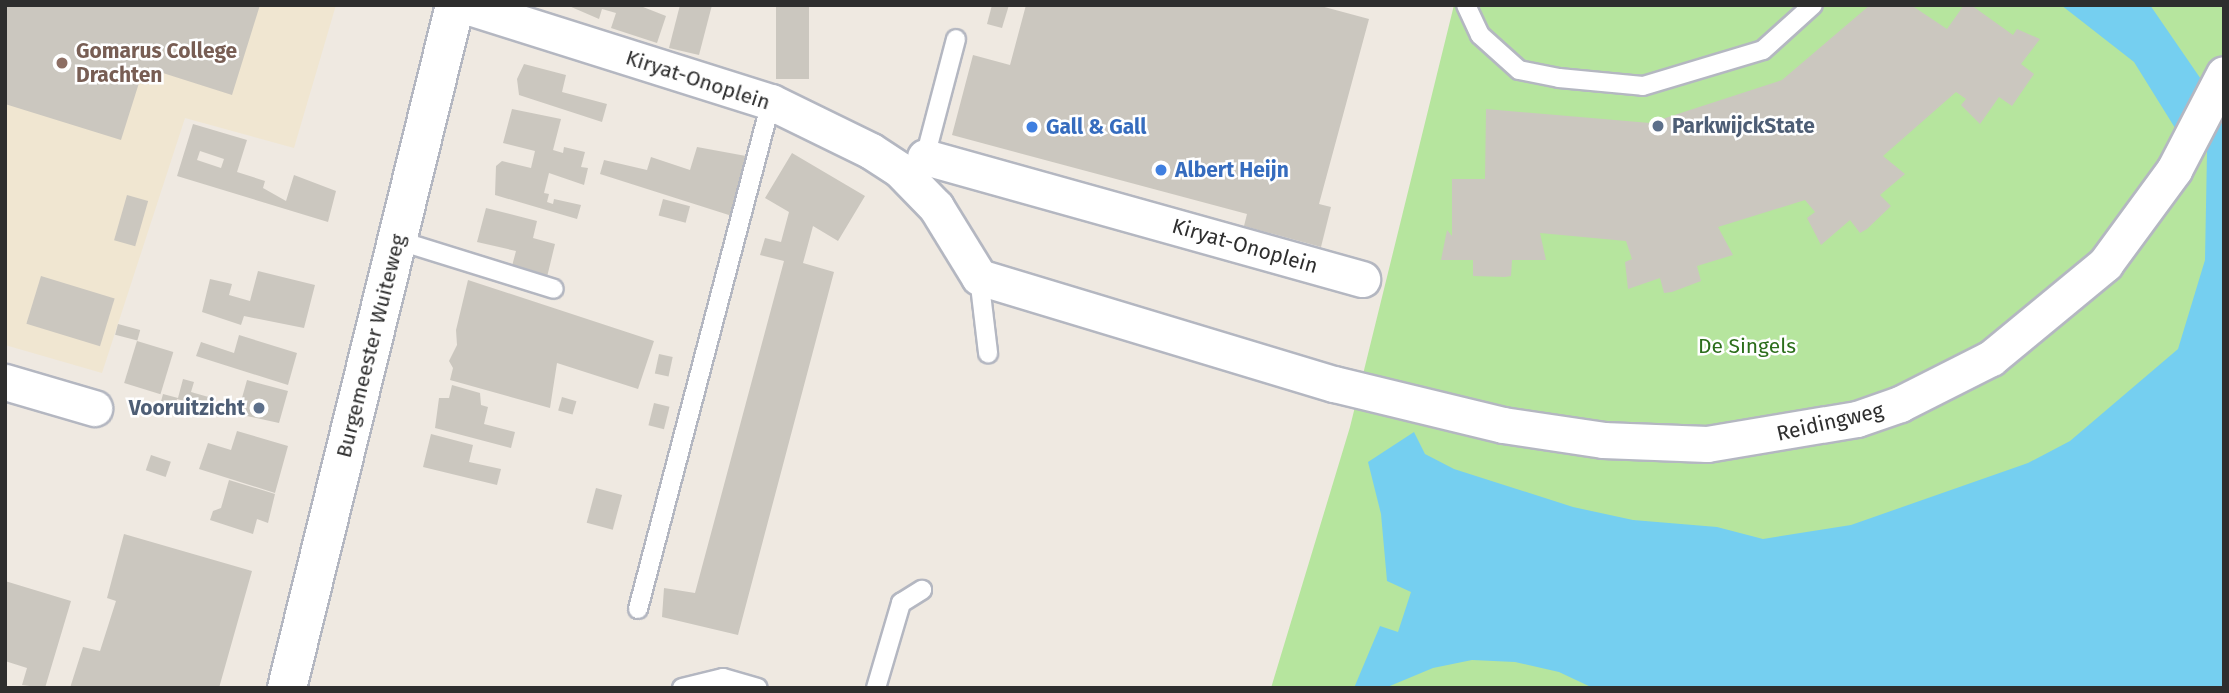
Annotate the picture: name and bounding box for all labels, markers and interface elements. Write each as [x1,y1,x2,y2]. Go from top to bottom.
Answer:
place label: Gomarus College Drachten [76,38,237,88]
street label: Kiryat-Onoplein [623,45,773,115]
marker: Gomarus College Drachten [54,55,70,71]
place label: ParkwijckState [1672,113,1815,139]
place label: Gall & Gall [1046,114,1147,140]
marker: ParkwijckState [1650,118,1666,134]
marker: Gall & Gall [1024,119,1040,135]
place label: Albert Heijn [1175,157,1289,183]
marker: Albert Heijn [1153,162,1169,178]
street label: Kiryat-Onoplein [1169,213,1321,279]
street label: Burgemeester Wuiteweg [331,232,411,460]
park label: De Singels [1698,333,1796,359]
place label: Vooruitzicht [129,395,245,421]
street label: Reidingweg [1774,397,1886,447]
marker: Vooruitzicht [251,400,267,416]

